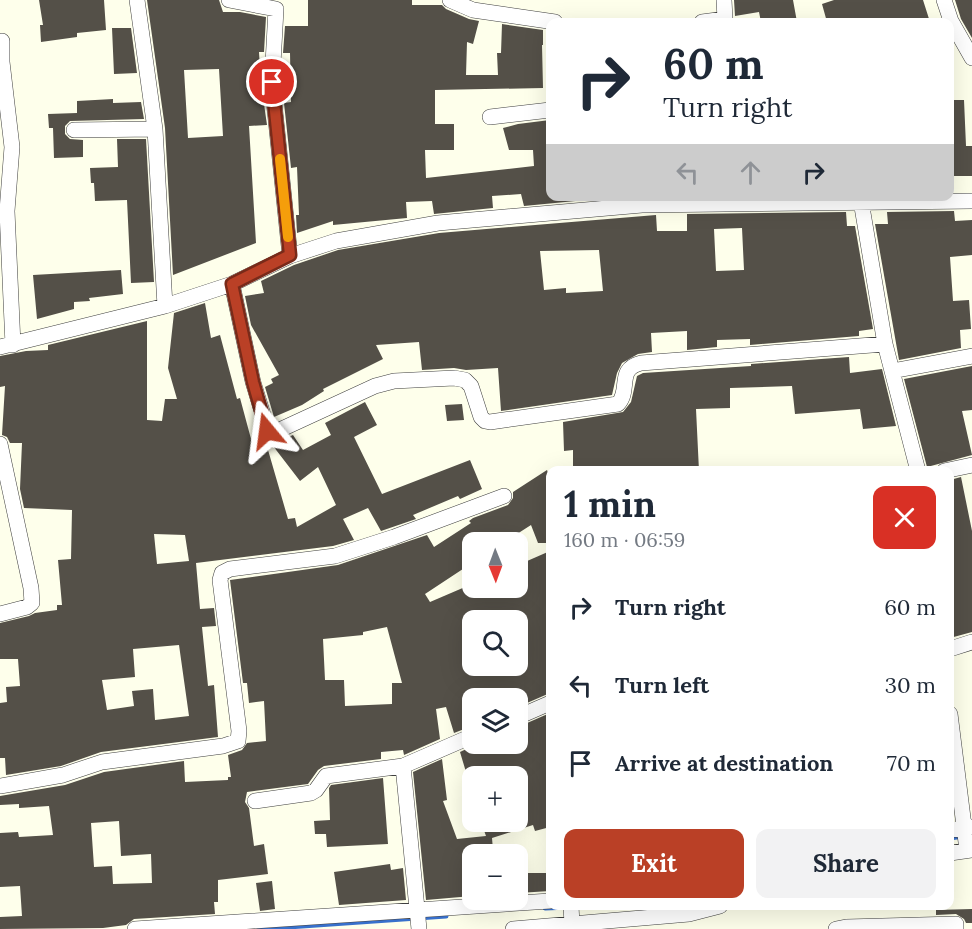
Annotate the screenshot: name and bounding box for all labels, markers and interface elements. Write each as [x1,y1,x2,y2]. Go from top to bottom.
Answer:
text: 60 m [663,37,764,91]
icon: right [564,42,642,120]
pin [246,56,297,107]
icon: arrive [255,65,288,98]
text: Turn right [663,90,792,124]
icon: left [671,156,704,189]
icon: ahead [734,156,767,189]
icon: right [797,156,830,189]
position arrow [235,399,299,463]
text: 1 min [564,481,656,527]
button: close [873,486,936,549]
text: 160 m · 06:59 [564,527,685,552]
north arrow [462,532,528,598]
map controls [462,532,528,910]
icon: right [564,591,597,624]
text: Turn right [615,593,726,621]
text: 60 m [884,593,936,621]
button: search [462,610,528,676]
icon: left [564,669,597,702]
text: Turn left [615,671,709,699]
text: 30 m [885,671,936,699]
button: layers [462,688,528,754]
icon: arrive [564,747,597,780]
text: Arrive at destination [615,749,833,777]
text: 70 m [887,749,936,777]
button: + [462,766,528,832]
button: Exit [564,829,744,898]
button: Share [756,829,936,898]
button: − [462,844,528,910]

